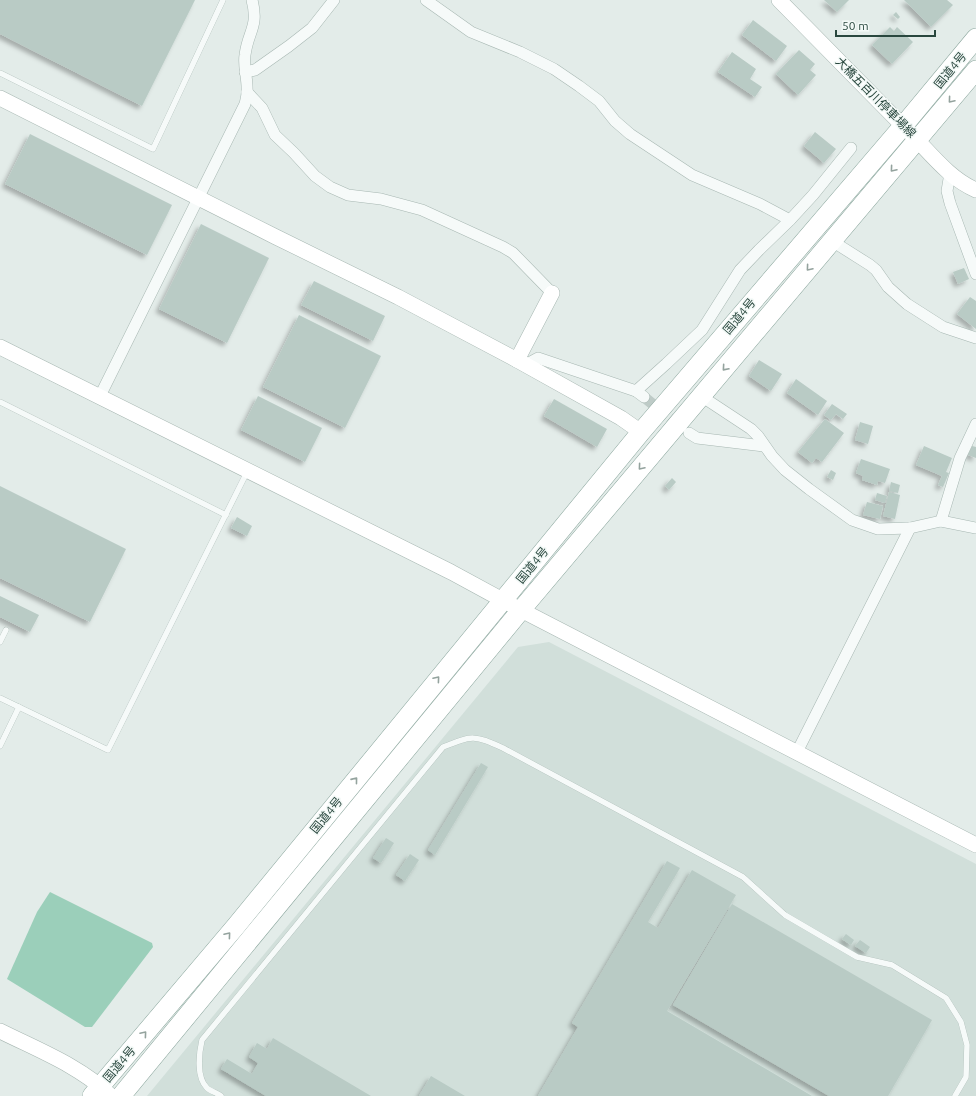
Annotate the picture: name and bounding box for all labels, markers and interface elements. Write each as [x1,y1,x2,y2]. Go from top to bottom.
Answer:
scale bar [836,12,935,38]
text: 50 m [842,19,869,32]
street label: 国道4号 [931,49,969,91]
street label: 大橋五百川停車場線 [833,54,919,140]
one-way arrow [948,95,955,103]
one-way arrow [890,164,897,172]
one-way arrow [807,264,814,271]
street label: 国道4号 [720,295,758,337]
one-way arrow [723,363,730,370]
one-way arrow [639,462,646,470]
street label: 国道4号 [513,544,551,586]
one-way arrow [433,677,440,684]
one-way arrow [350,777,357,784]
street label: 国道4号 [307,794,345,836]
one-way arrow [223,932,230,939]
one-way arrow [140,1031,147,1039]
street label: 国道4号 [100,1043,138,1085]

